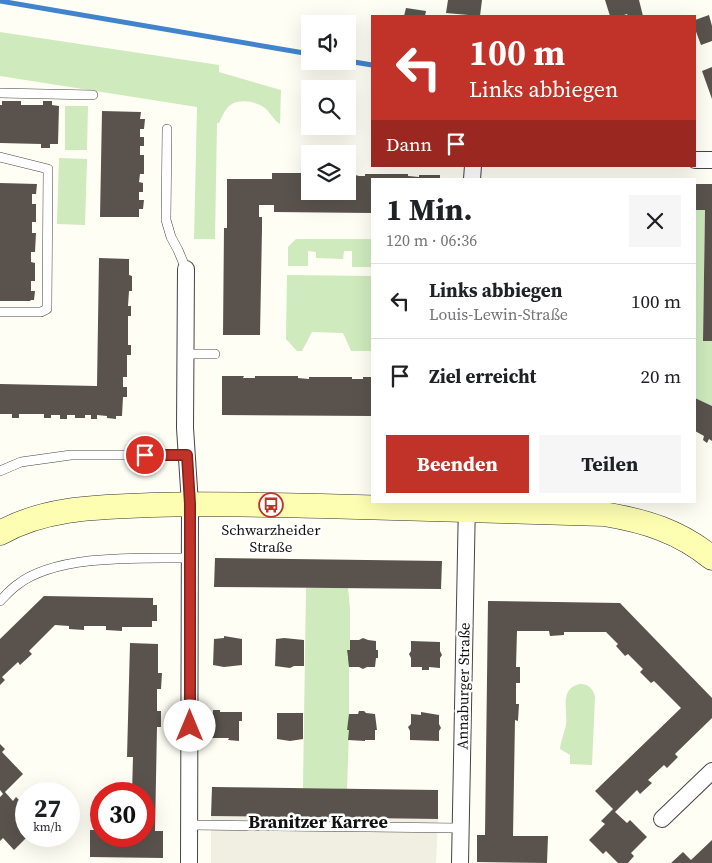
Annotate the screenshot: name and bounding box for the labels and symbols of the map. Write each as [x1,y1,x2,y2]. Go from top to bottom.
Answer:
pin [124,434,166,476]
bus stop icon: Schwarzheider Straße [258,492,284,518]
place label: Schwarzheider Straße [221,519,321,557]
street label: Annaburger Straße [451,622,475,750]
position arrow [163,699,215,751]
speed limit sign: 30 [90,782,155,847]
district label: Branitzer Karree [248,809,388,834]

